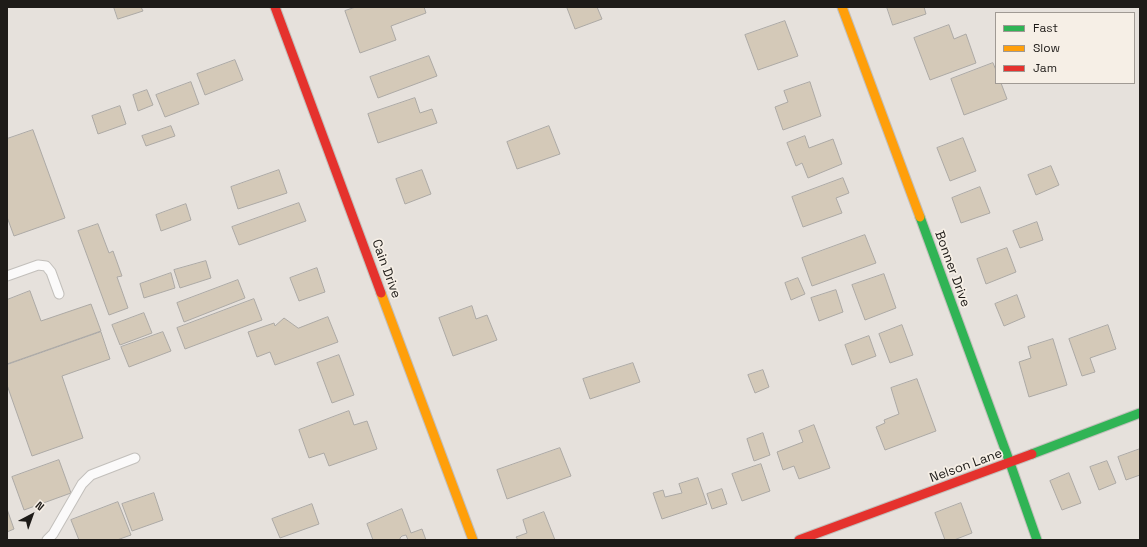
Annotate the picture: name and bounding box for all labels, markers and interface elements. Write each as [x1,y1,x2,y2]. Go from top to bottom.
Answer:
legend [995,12,1135,84]
text: Fast [1033,20,1058,36]
text: Slow [1033,40,1060,56]
text: Jam [1033,60,1057,76]
street label: Bonner Drive [931,229,973,309]
street label: Cain Drive [368,237,404,301]
street label: Nelson Lane [928,446,1004,486]
north arrow [12,495,52,535]
text: N [32,498,47,514]

